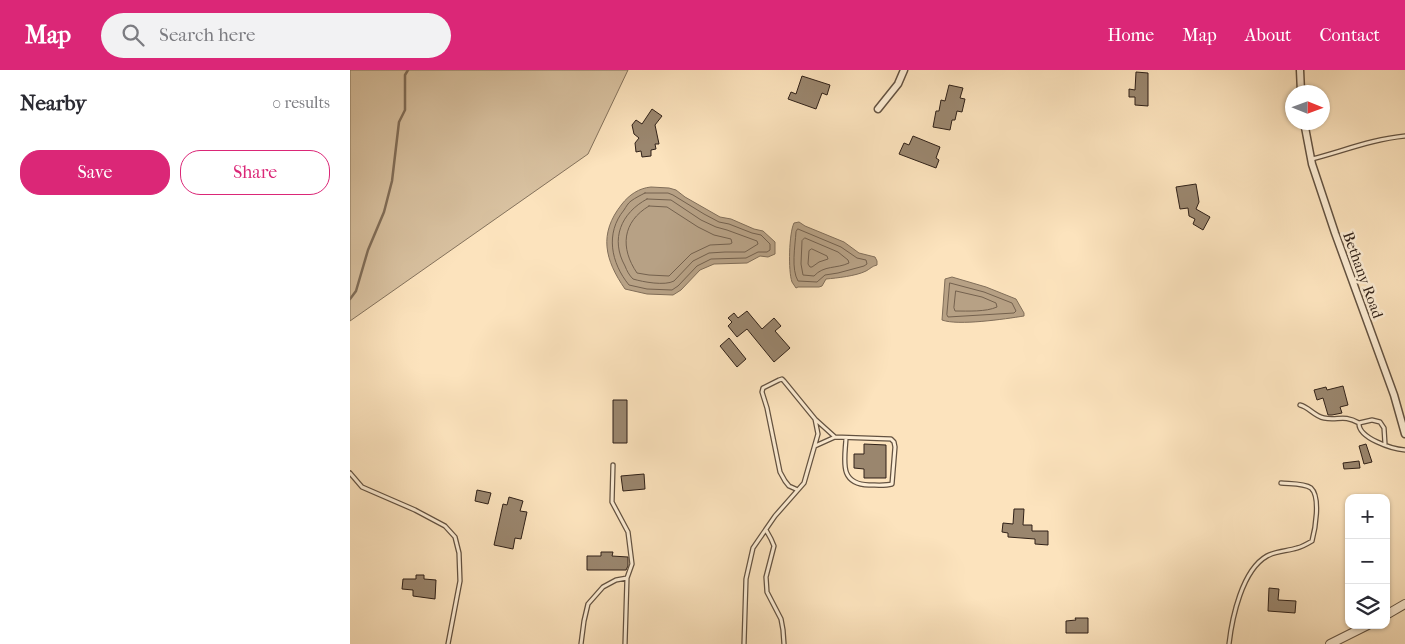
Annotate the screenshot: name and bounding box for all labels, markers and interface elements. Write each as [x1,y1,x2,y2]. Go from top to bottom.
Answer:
search box [101,13,451,58]
text: Map [25,21,71,49]
icon: search [119,21,147,49]
text: Search here [159,24,255,46]
text: Home [1107,25,1154,46]
text: Map [1182,25,1217,46]
text: About [1245,25,1291,46]
text: Contact [1319,25,1380,46]
north arrow [1285,85,1330,130]
text: Nearby [20,91,86,115]
text: 0 results [272,93,330,112]
button: Save [20,150,170,195]
button: Share [180,150,330,195]
street label: Bethany Road [1339,229,1387,321]
map controls [1345,494,1390,629]
button: + [1345,494,1390,539]
button: − [1345,539,1390,584]
button: layers [1345,584,1390,629]

